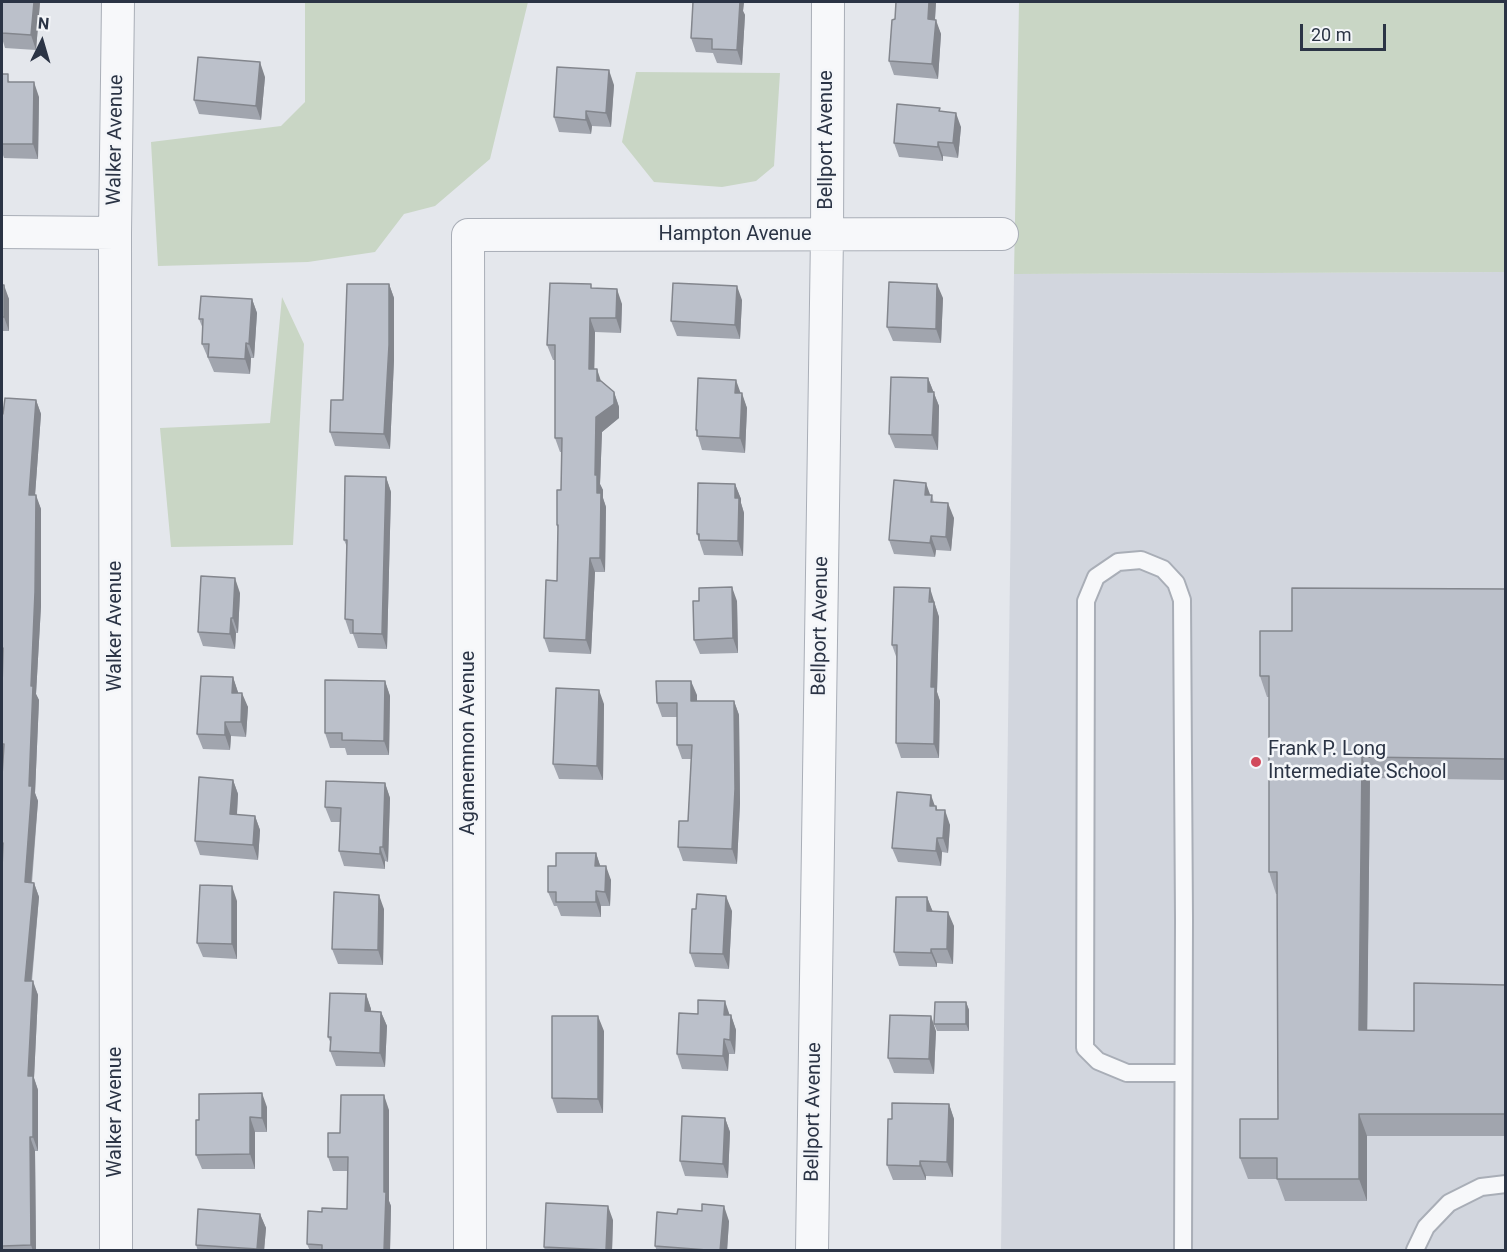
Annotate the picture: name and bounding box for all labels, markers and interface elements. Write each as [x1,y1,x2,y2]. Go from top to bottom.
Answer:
north arrow [12,12,72,72]
scale bar [1303,12,1388,50]
text: N [37,14,50,34]
text: 20 m [1311,24,1351,45]
street label: Bellport Avenue [815,70,839,210]
street label: Walker Avenue [103,74,129,206]
street label: Hampton Avenue [658,223,812,247]
street label: Bellport Avenue [808,556,834,696]
street label: Walker Avenue [104,561,128,691]
street label: Agamemnon Avenue [457,651,481,835]
place label: Frank P. Long Intermediate School [1268,738,1447,785]
marker: Frank P. Long Intermediate School [1249,755,1263,769]
street label: Bellport Avenue [801,1042,827,1182]
street label: Walker Avenue [104,1047,128,1177]

